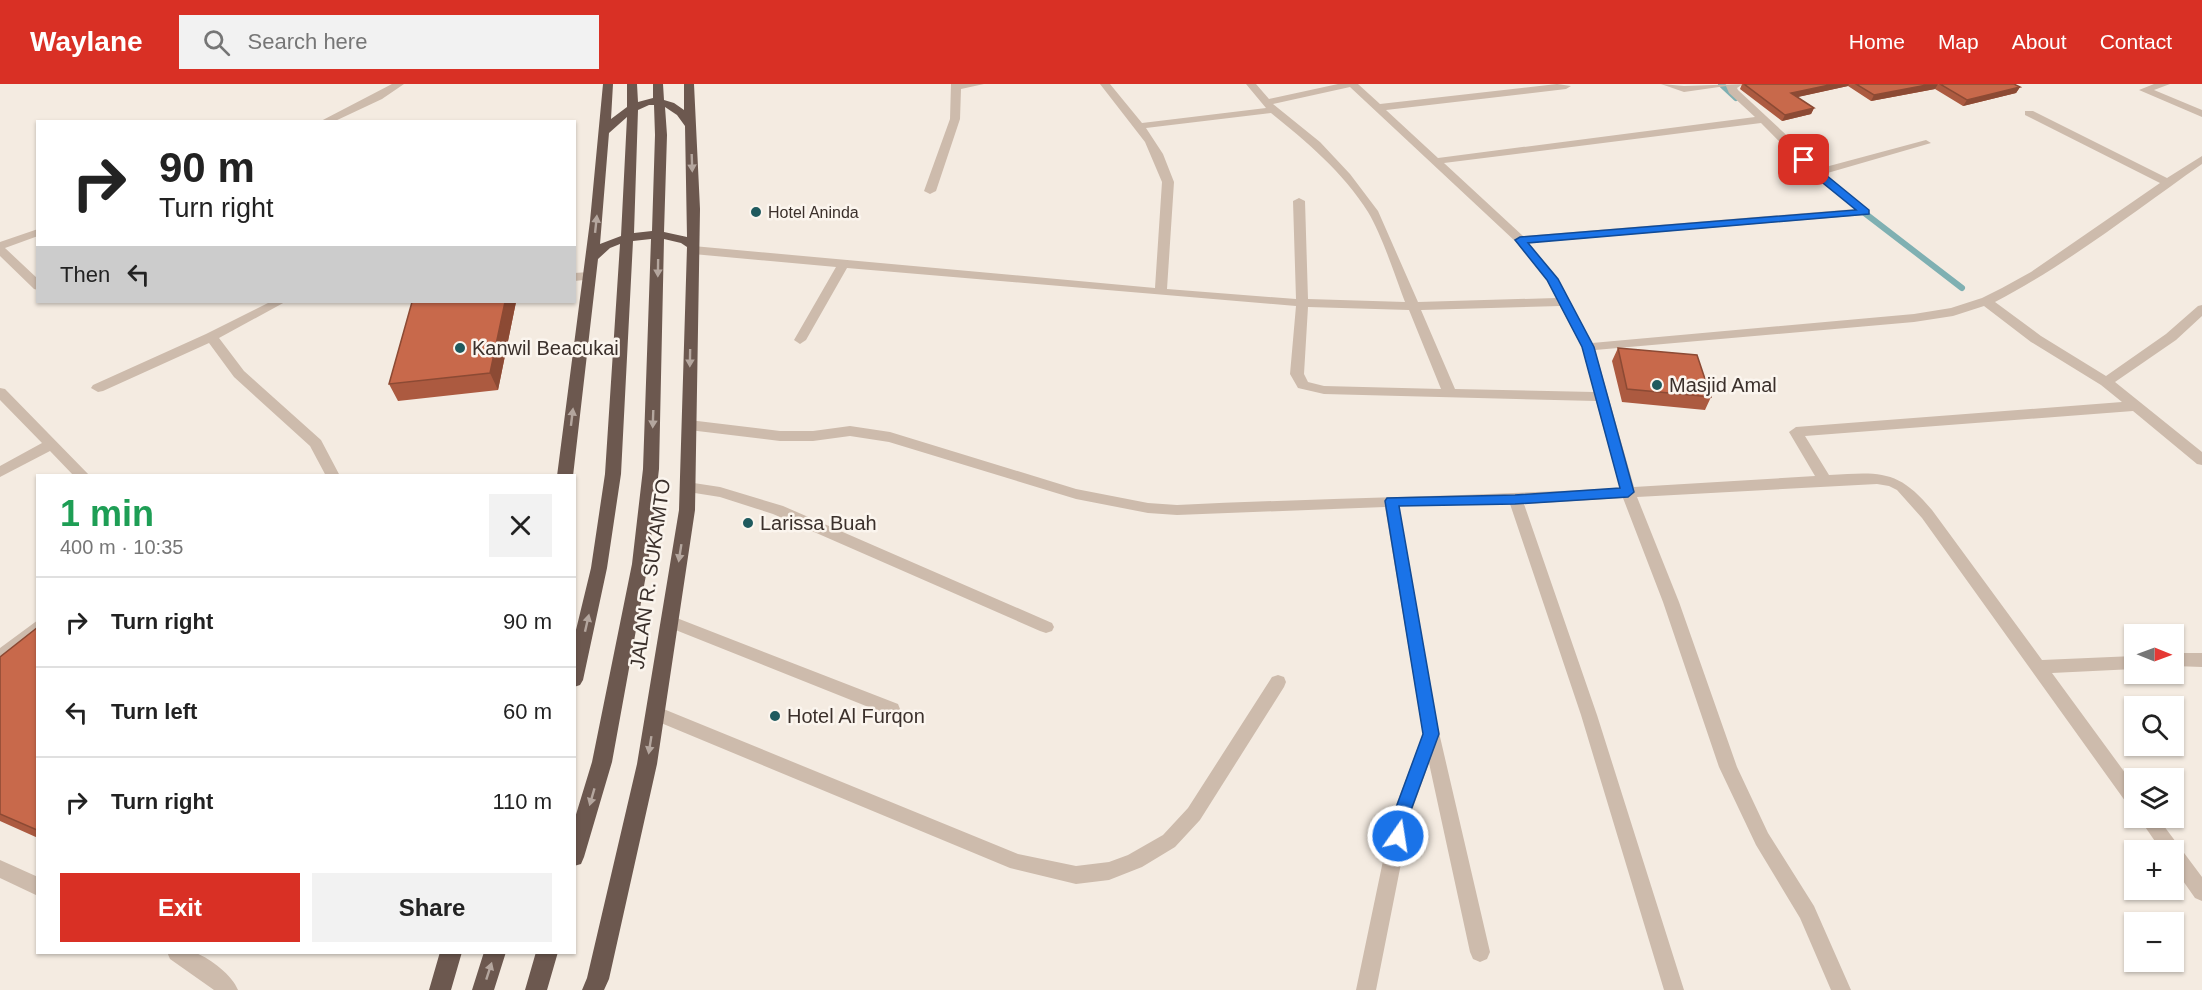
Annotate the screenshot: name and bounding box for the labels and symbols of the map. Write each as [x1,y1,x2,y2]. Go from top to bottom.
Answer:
pin [1778,134,1829,185]
one-way arrow [687,154,697,173]
place label: Hotel Aninda [768,204,859,221]
marker: Hotel Aninda [749,205,763,219]
one-way arrow [591,214,601,233]
one-way arrow [653,259,662,278]
place label: Kanwil Beacukai [472,337,619,359]
marker: Kanwil Beacukai [453,341,467,355]
one-way arrow [685,349,695,368]
place label: Masjid Amal [1669,374,1777,396]
marker: Masjid Amal [1650,378,1664,392]
one-way arrow [568,408,577,427]
one-way arrow [648,409,657,428]
street label: JALAN R. SUKAMTO [626,477,674,671]
place label: Larissa Buah [760,512,877,534]
marker: Larissa Buah [741,516,755,530]
one-way arrow [675,543,684,562]
one-way arrow [583,613,592,632]
north arrow [2124,624,2184,684]
place label: Hotel Al Furqon [787,705,925,727]
marker: Hotel Al Furqon [768,709,782,723]
one-way arrow [645,736,654,755]
one-way arrow [586,788,596,806]
position arrow [1366,804,1430,868]
one-way arrow [485,962,495,980]

